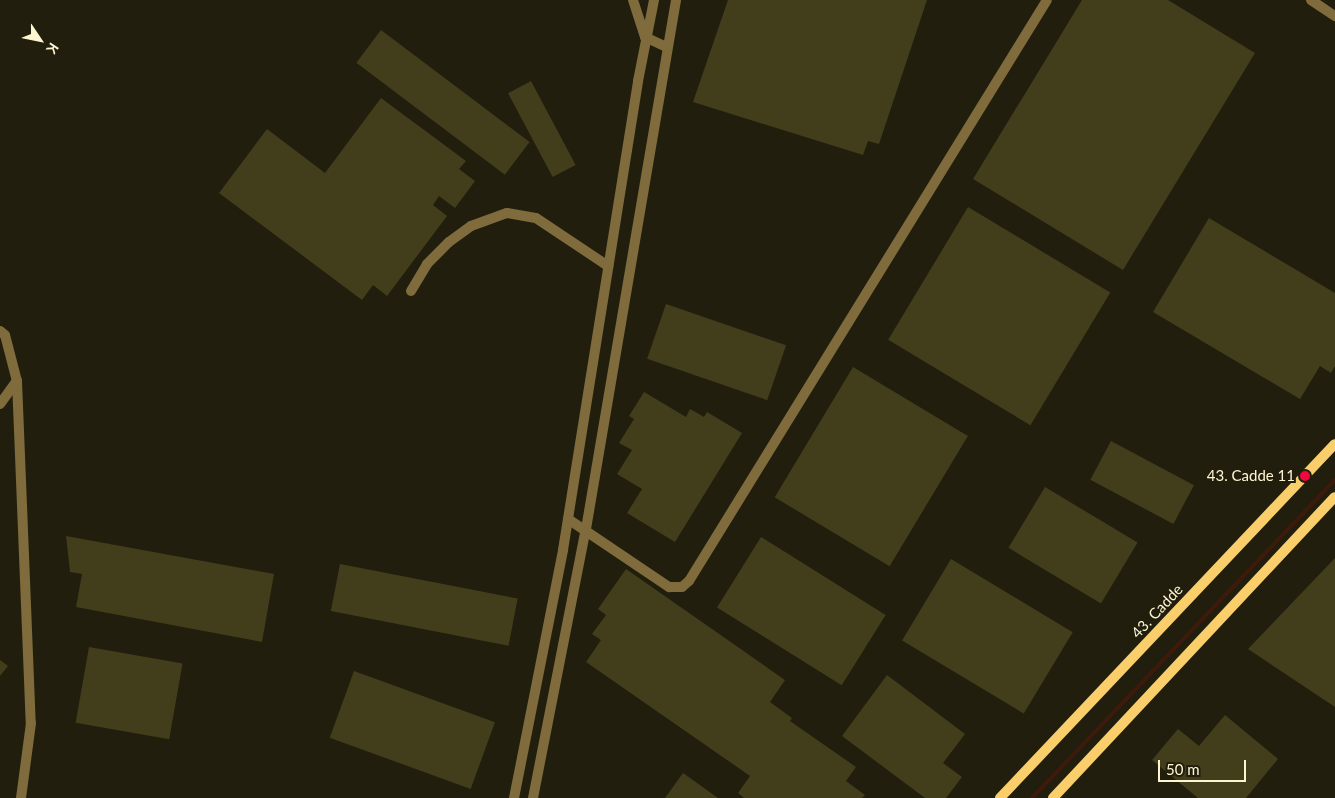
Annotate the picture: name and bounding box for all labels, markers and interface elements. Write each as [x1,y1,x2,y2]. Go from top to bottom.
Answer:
north arrow [15,15,65,65]
text: K [43,40,63,57]
place label: 43. Cadde 11 [1207,467,1295,485]
marker: 43. Cadde 11 [1299,470,1311,482]
street label: 43. Cadde [1128,580,1186,642]
scale bar [1160,750,1248,782]
text: 50 m [1166,760,1200,778]

